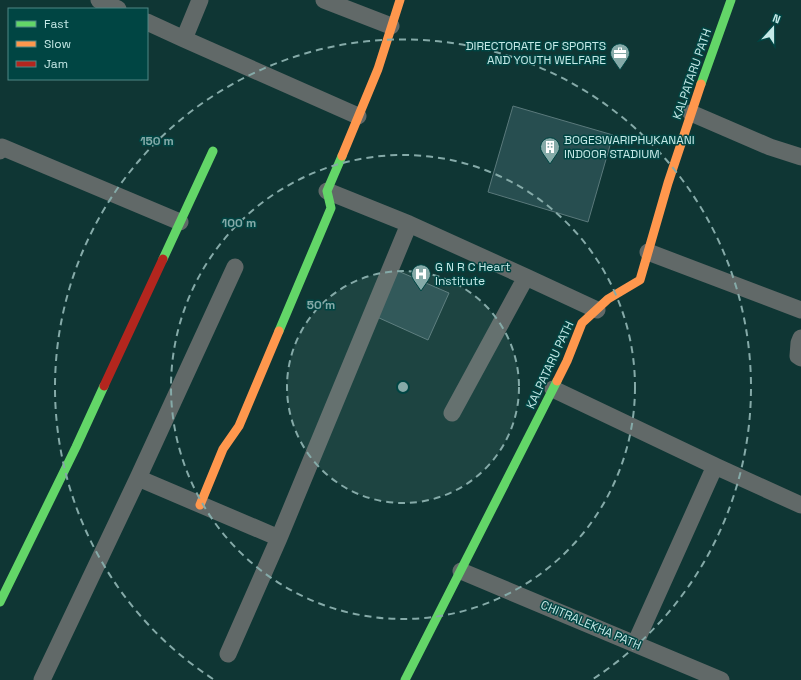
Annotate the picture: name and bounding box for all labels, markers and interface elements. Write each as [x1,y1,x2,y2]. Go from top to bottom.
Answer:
legend [8,8,148,80]
north arrow [753,8,793,48]
text: N [771,11,783,27]
text: Fast [44,16,69,32]
street label: KALPATARU PATH [669,26,715,122]
text: Slow [44,36,71,52]
place label: DIRECTORATE OF SPORTS AND YOUTH WELFARE [466,38,606,68]
office icon: DIRECTORATE OF SPORTS AND YOUTH WELFARE [609,42,631,70]
text: Jam [44,56,68,72]
place label: BOGESWARIPHUKANANI INDOOR STADIUM [564,132,695,162]
text: 150 m [140,133,174,149]
building icon: BOGESWARIPHUKANANI INDOOR STADIUM [539,136,561,164]
text: 100 m [222,215,256,231]
place label: G N R C Heart Institute [435,259,510,289]
hospital icon: G N R C Heart Institute [410,263,432,291]
text: 50 m [307,297,335,313]
street label: KALPATARU PATH [523,319,577,411]
centre of rings [396,380,410,394]
street label: CHITRALEKHA PATH [538,597,644,653]

